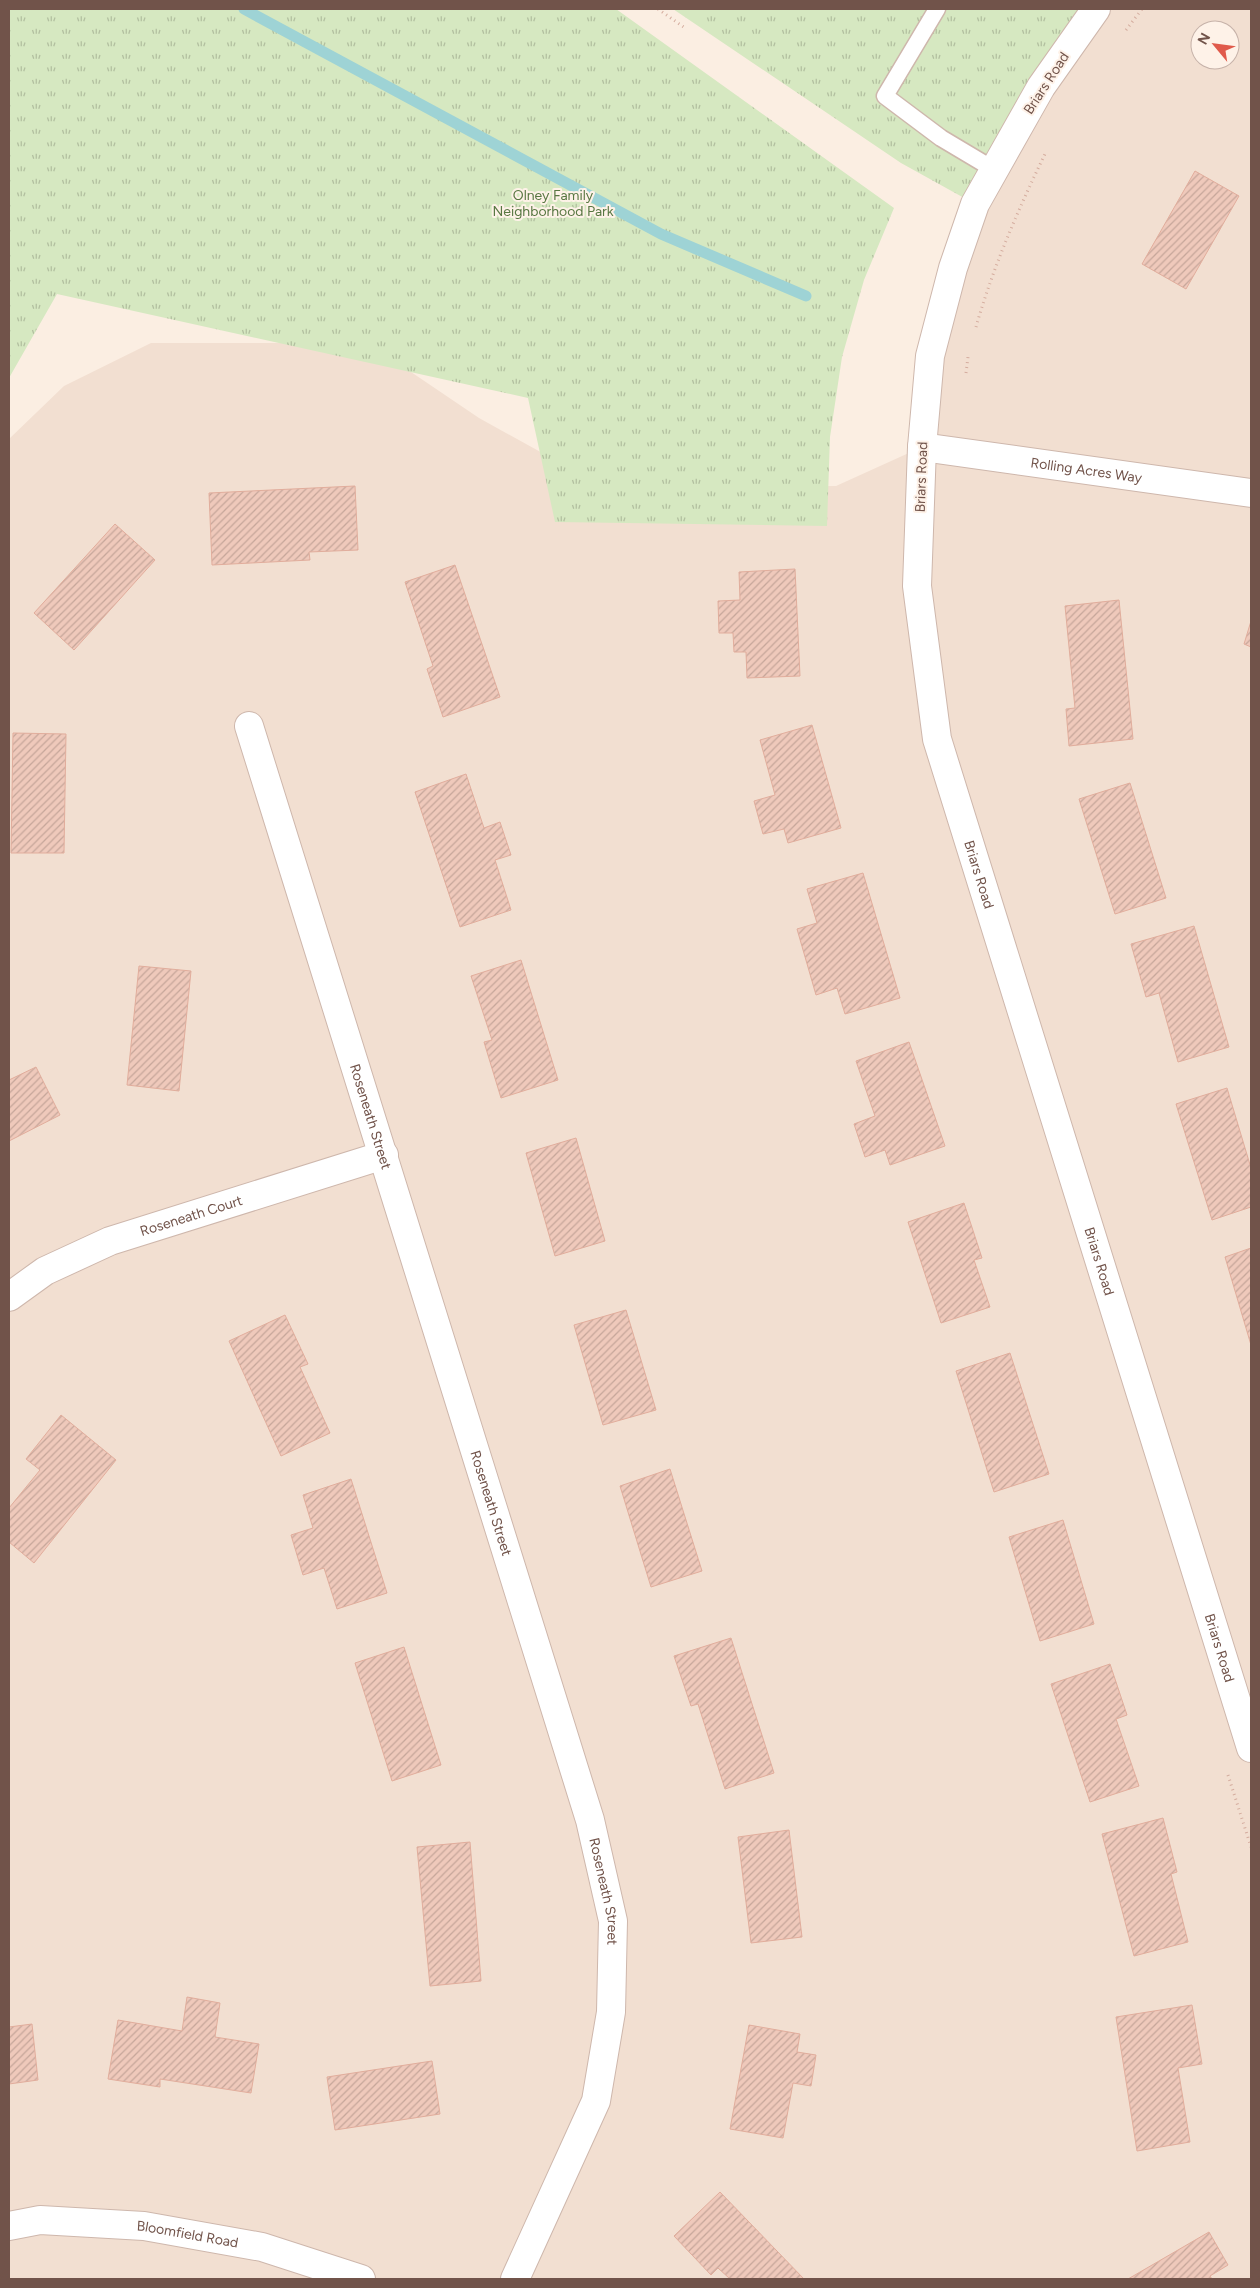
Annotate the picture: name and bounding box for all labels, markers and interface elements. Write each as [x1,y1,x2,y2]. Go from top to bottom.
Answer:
north arrow [1190,20,1240,70]
text: N [1194,30,1214,48]
street label: Briars Road [1020,49,1073,118]
park label: Olney Family Neighborhood Park [492,187,614,220]
street label: Briars Road [912,441,931,513]
street label: Rolling Acres Way [1029,454,1144,487]
street label: Briars Road [960,838,997,911]
street label: Roseneath Street [346,1062,395,1171]
street label: Roseneath Court [138,1192,245,1240]
street label: Briars Road [1080,1225,1118,1298]
street label: Roseneath Street [466,1448,515,1558]
street label: Briars Road [1201,1612,1238,1684]
street label: Roseneath Street [585,1836,621,1945]
street label: Bloomfield Road [136,2218,240,2252]

